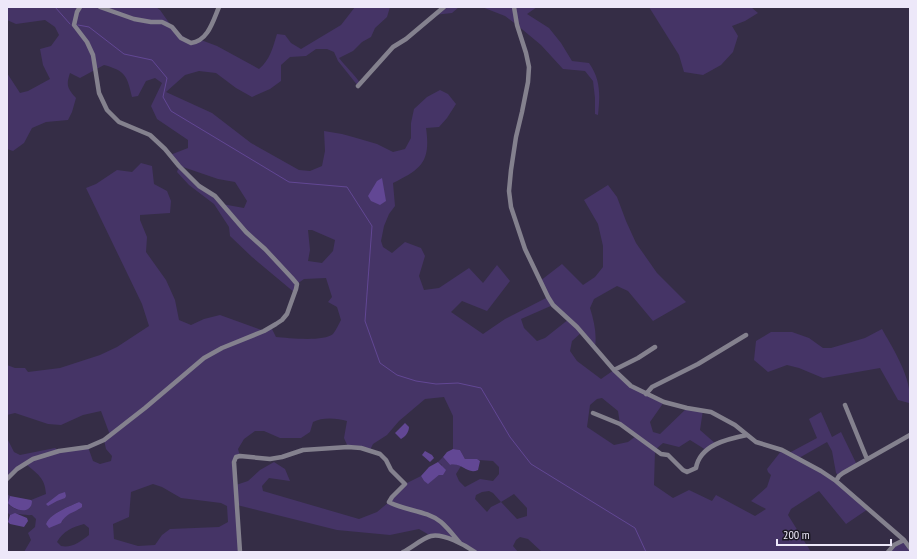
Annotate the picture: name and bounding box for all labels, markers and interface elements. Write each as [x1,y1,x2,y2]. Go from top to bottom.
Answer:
scale bar [777,521,891,547]
text: 200 m [783,527,810,542]

